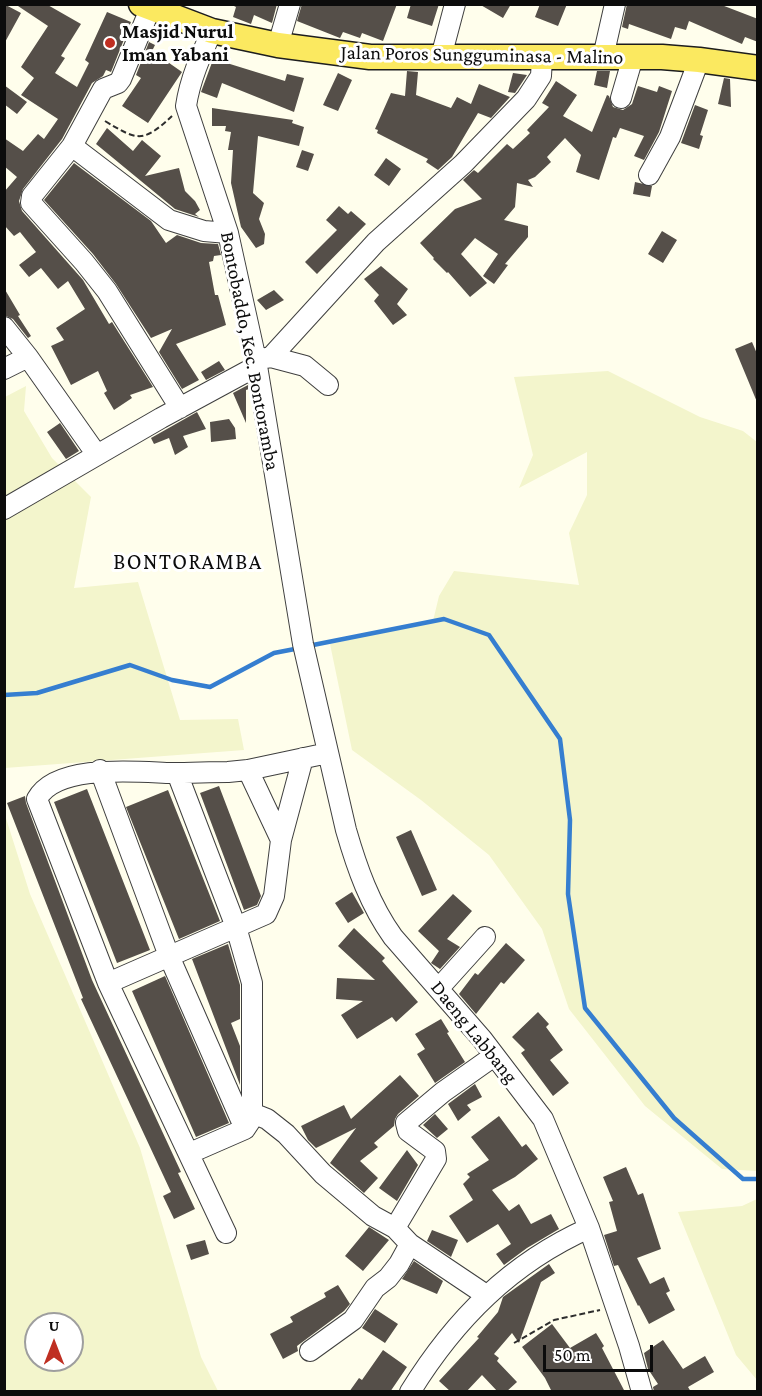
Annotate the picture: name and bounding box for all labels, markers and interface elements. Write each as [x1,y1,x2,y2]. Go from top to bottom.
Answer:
place label: Masjid Nurul Iman Yabani [122,20,234,67]
marker: Masjid Nurul Iman Yabani [103,36,117,50]
street label: Jalan Poros Sungguminasa - Malino [340,41,624,69]
street label: Bontobaddo, Kec. Bontoramba [215,230,285,472]
district label: BONTORAMBA [113,549,263,575]
street label: Daeng Labbang [425,976,523,1088]
north arrow [24,1312,84,1372]
text: U [49,1317,59,1334]
scale bar [546,1333,656,1371]
text: 50 m [554,1345,591,1365]

